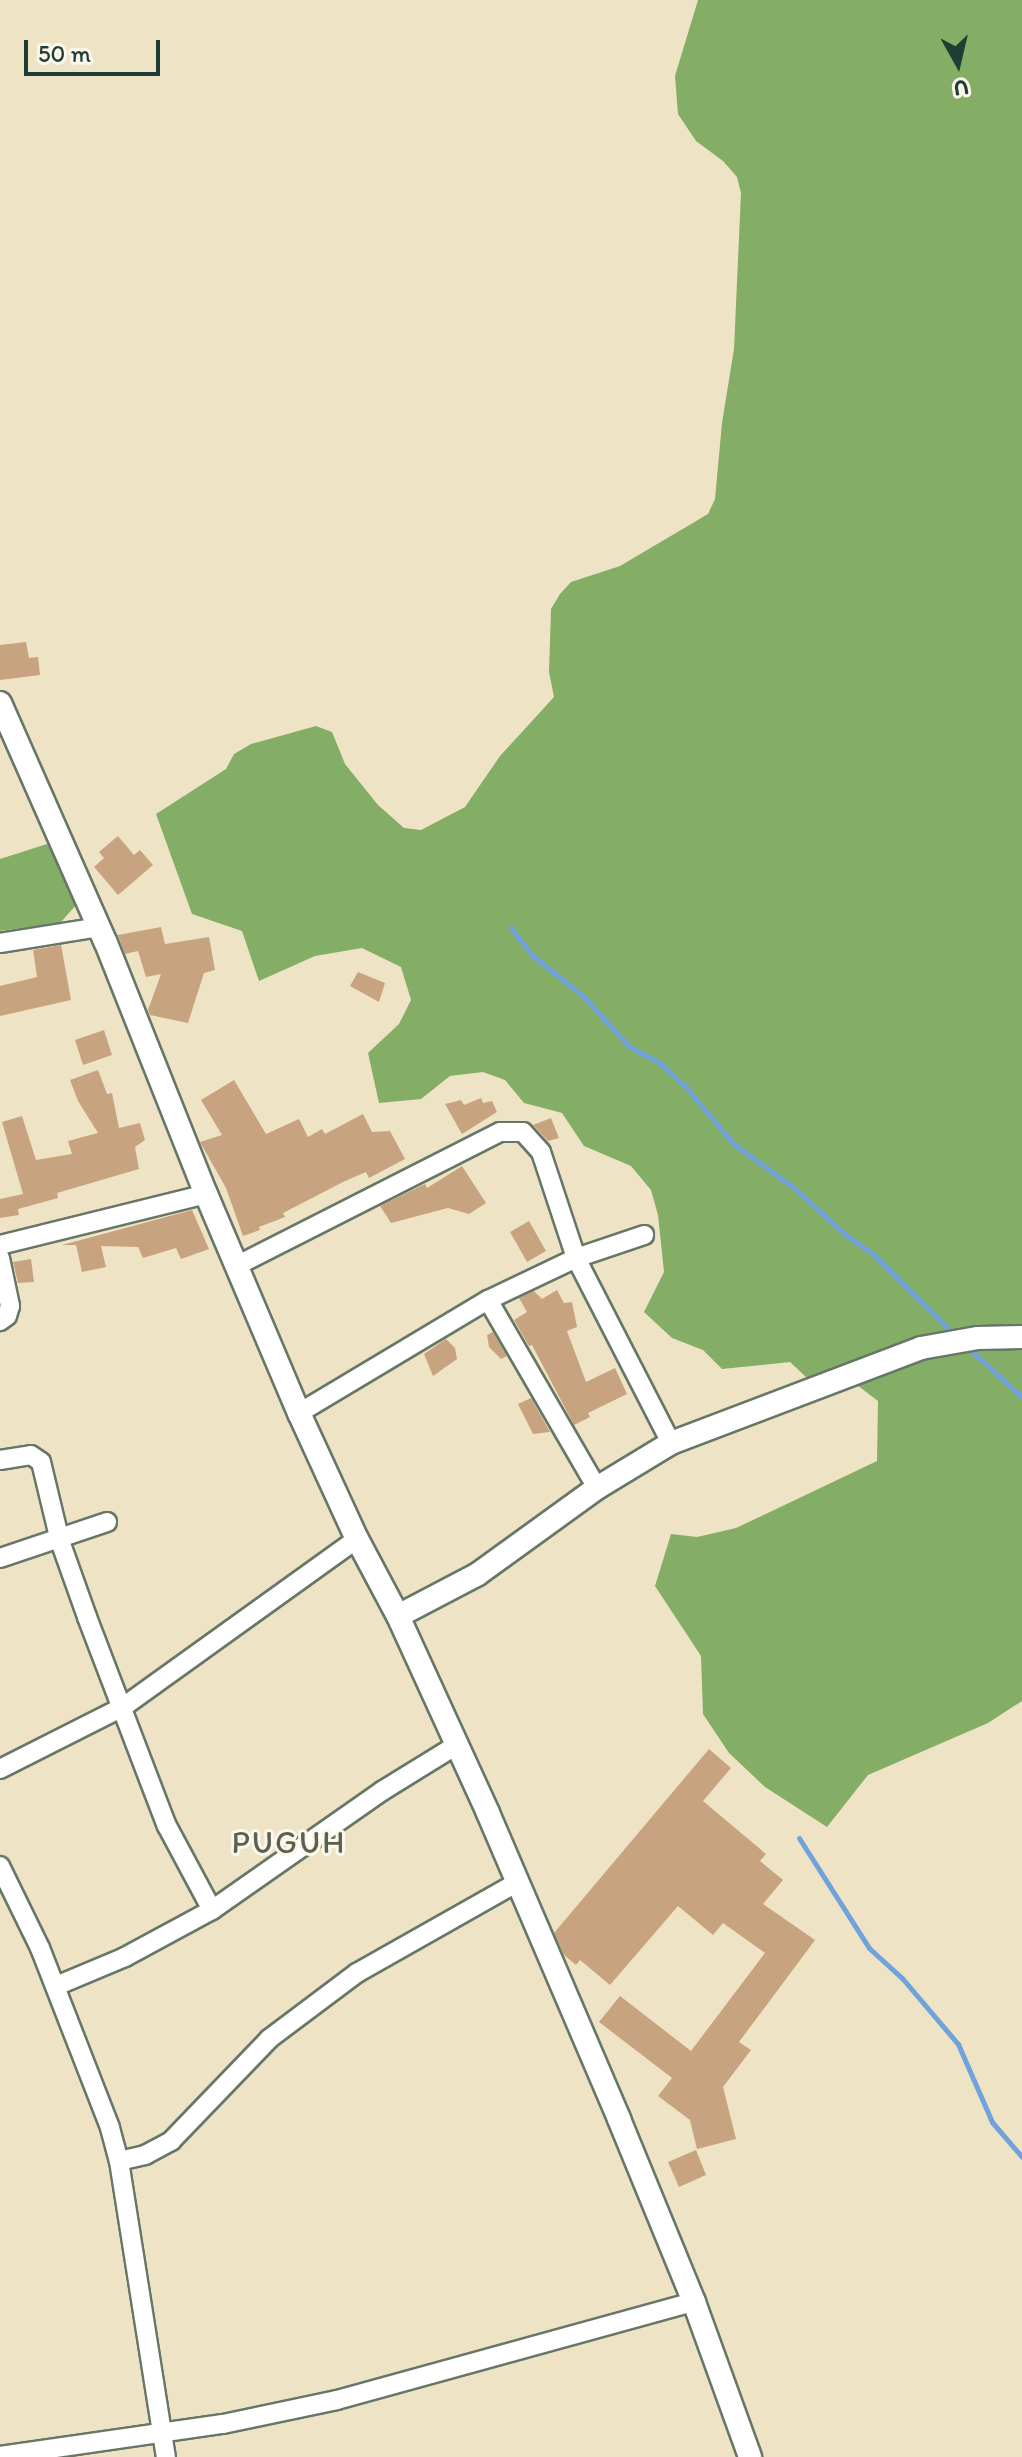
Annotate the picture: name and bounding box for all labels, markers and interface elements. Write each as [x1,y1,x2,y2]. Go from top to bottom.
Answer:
scale bar [28,24,164,74]
north arrow [918,24,998,104]
text: 50 m [38,39,91,68]
text: U [952,74,971,103]
district label: PUGUH [232,1823,346,1861]

